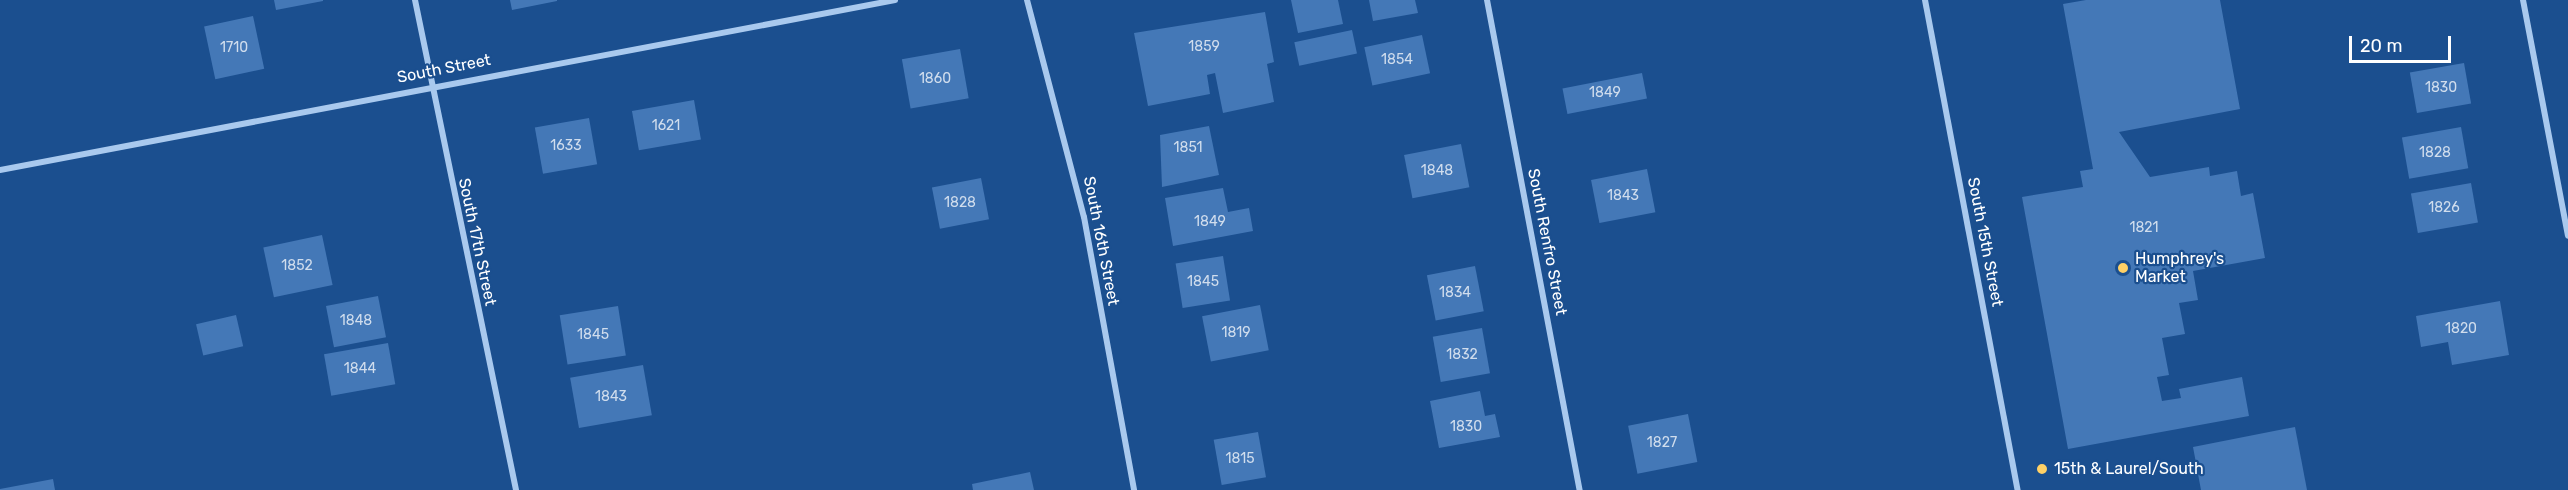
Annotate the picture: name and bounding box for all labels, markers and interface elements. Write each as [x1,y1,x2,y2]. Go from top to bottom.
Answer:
scale bar [2352,24,2454,62]
text: 20 m [2360,35,2402,57]
house number: 1859 [1188,39,1220,55]
house number: 1710 [220,40,248,56]
street label: South Street [396,51,492,87]
house number: 1854 [1381,52,1413,68]
house number: 1860 [919,71,951,87]
house number: 1830 [2425,80,2457,96]
house number: 1849 [1589,85,1621,101]
house number: 1621 [652,118,680,134]
house number: 1633 [550,138,582,154]
house number: 1851 [1174,140,1202,156]
house number: 1828 [2419,145,2451,161]
house number: 1848 [1421,163,1453,179]
street label: South Renfro Street [1523,167,1571,317]
street label: South 16th Street [1079,175,1123,307]
street label: South 17th Street [454,176,500,308]
street label: South 15th Street [1963,176,2007,308]
house number: 1843 [1607,188,1639,204]
house number: 1828 [944,195,976,211]
house number: 1826 [2428,200,2460,216]
house number: 1849 [1194,214,1226,230]
house number: 1821 [2129,220,2159,236]
place label: Humphrey's Market [2135,249,2224,287]
house number: 1852 [281,258,313,274]
marker: Humphrey's Market [2116,261,2130,275]
house number: 1845 [1187,274,1219,290]
house number: 1834 [1439,285,1471,301]
house number: 1848 [340,313,372,329]
house number: 1820 [2445,321,2477,337]
house number: 1819 [1221,325,1251,341]
house number: 1845 [577,327,609,343]
house number: 1832 [1446,347,1478,363]
house number: 1844 [344,361,376,377]
house number: 1843 [595,389,627,405]
house number: 1830 [1450,419,1482,435]
house number: 1827 [1647,435,1677,451]
house number: 1815 [1225,451,1255,467]
place label: 15th & Laurel/South [2054,459,2204,479]
marker: 15th & Laurel/South [2035,462,2049,476]

